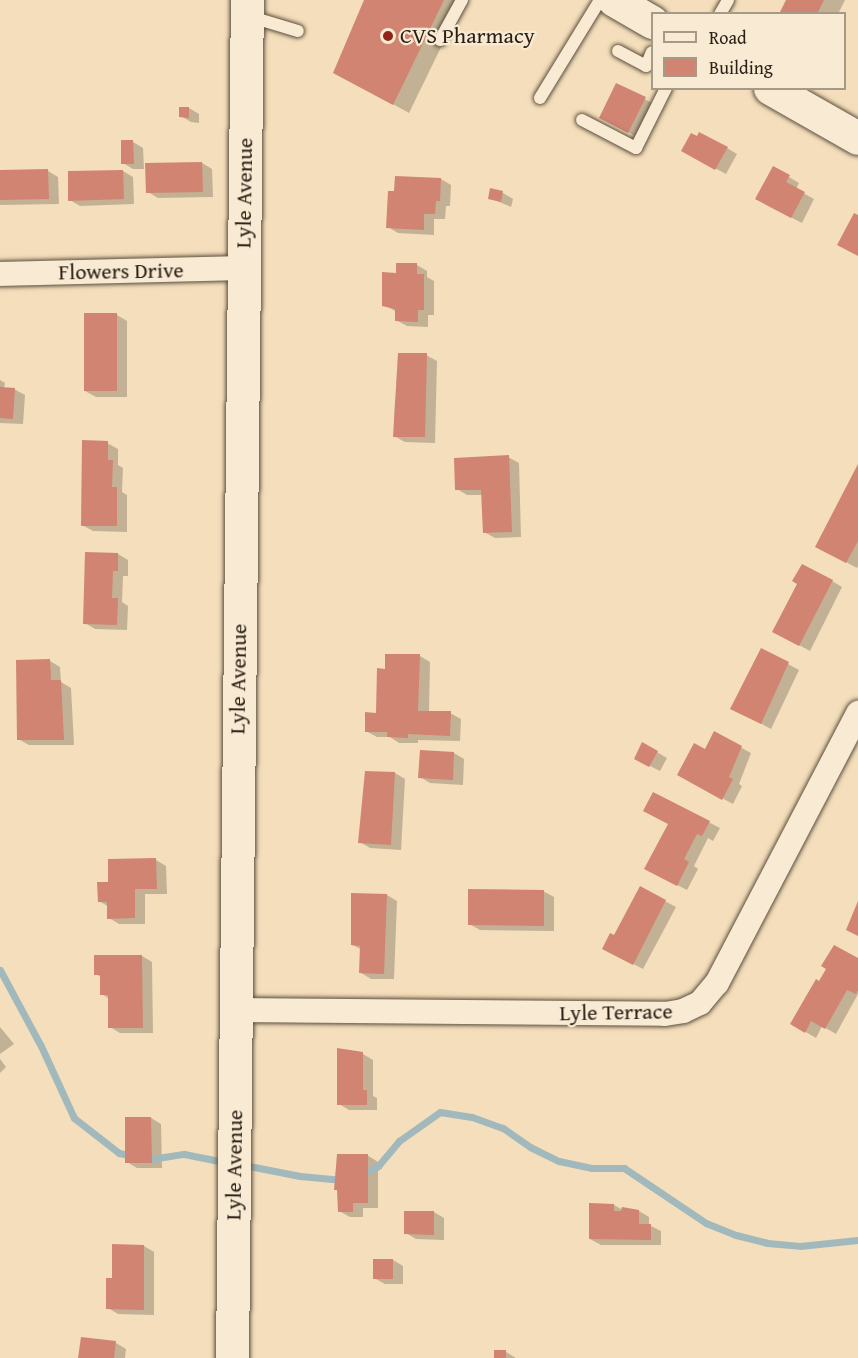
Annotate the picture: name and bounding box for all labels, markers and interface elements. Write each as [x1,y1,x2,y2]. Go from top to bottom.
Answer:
legend [651,12,846,90]
place label: CVS Pharmacy [400,23,535,49]
text: Road [709,24,747,51]
marker: CVS Pharmacy [381,29,395,43]
text: Building [709,54,773,81]
street label: Lyle Avenue [230,137,258,249]
street label: Flowers Drive [58,257,184,285]
street label: Lyle Avenue [224,623,252,735]
street label: Lyle Terrace [559,998,673,1026]
street label: Lyle Avenue [220,1109,248,1221]

